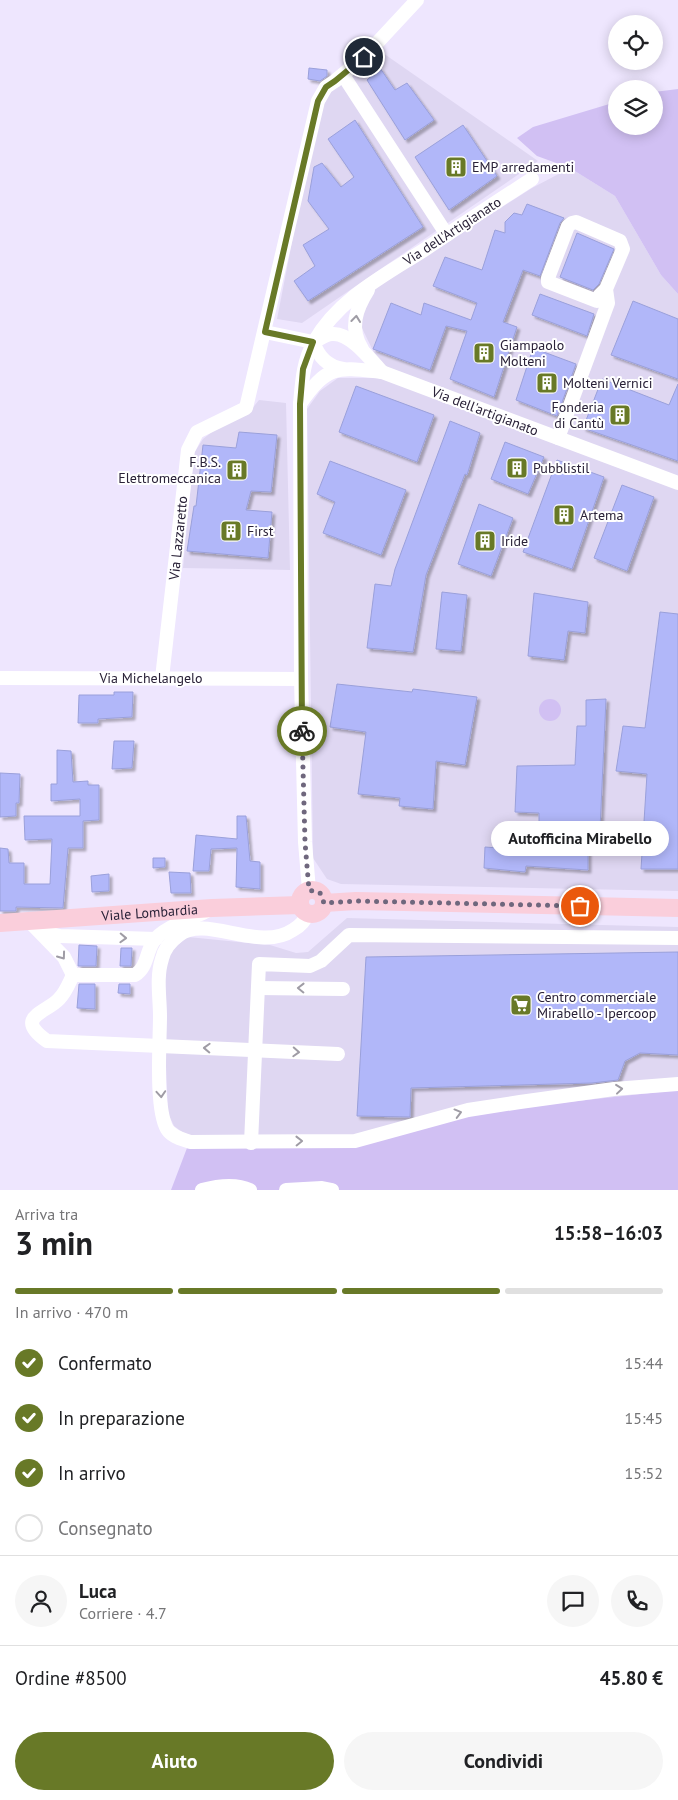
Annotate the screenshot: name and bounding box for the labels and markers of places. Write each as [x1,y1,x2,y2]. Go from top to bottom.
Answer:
pin [343,36,385,78]
building icon: EMP arredamenti [444,155,468,179]
place label: EMP arredamenti [472,158,574,176]
place label: Giampaolo Molteni [500,336,564,370]
building icon: Giampaolo Molteni [472,341,496,365]
building icon: Molteni Vernici [535,371,559,395]
place label: Molteni Vernici [563,374,653,392]
place label: Fonderia di Cantù [552,398,604,432]
building icon: Fonderia di Cantù [608,403,632,427]
place label: F.B.S. Elettromeccanica [118,453,221,487]
building icon: Pubblistil [505,456,529,480]
building icon: F.B.S. Elettromeccanica [225,458,249,482]
place label: Pubblistil [533,459,589,477]
building icon: Artema [552,503,576,527]
place label: Artema [580,506,623,524]
building icon: First [219,519,243,543]
place label: First [247,522,274,540]
building icon: Iride [473,529,497,553]
place label: Iride [501,532,528,550]
callout: Autofficina Mirabello [491,821,669,856]
pin [559,885,601,927]
place label: Centro commerciale Mirabello - Ipercoop [537,988,656,1022]
supermarket icon: Centro commerciale Mirabello - Ipercoop [509,993,533,1017]

